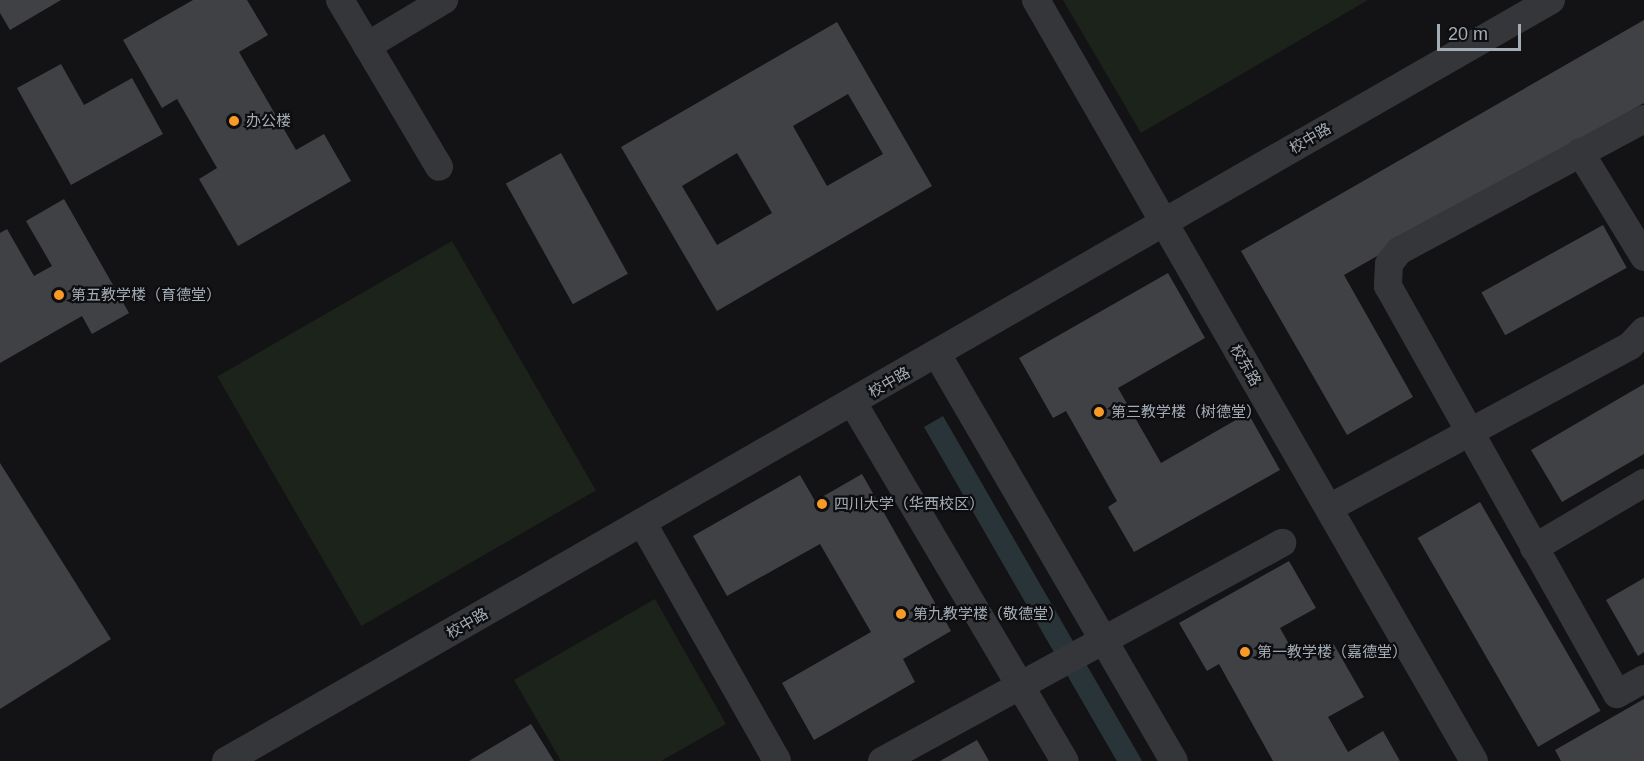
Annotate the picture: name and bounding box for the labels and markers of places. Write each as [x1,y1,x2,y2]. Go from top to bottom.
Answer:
place label: 办公楼 [246,112,291,130]
marker: 办公楼 [227,114,241,128]
place label: 第五教学楼（育德堂） [71,286,221,304]
marker: 第五教学楼（育德堂） [52,288,66,302]
place label: 第三教学楼（树德堂） [1111,403,1261,421]
marker: 第三教学楼（树德堂） [1092,405,1106,419]
place label: 四川大学（华西校区） [834,495,984,513]
marker: 四川大学（华西校区） [815,497,829,511]
place label: 第九教学楼（敬德堂） [913,605,1063,623]
marker: 第九教学楼（敬德堂） [894,607,908,621]
place label: 第一教学楼（嘉德堂） [1257,643,1407,661]
marker: 第一教学楼（嘉德堂） [1238,645,1252,659]

